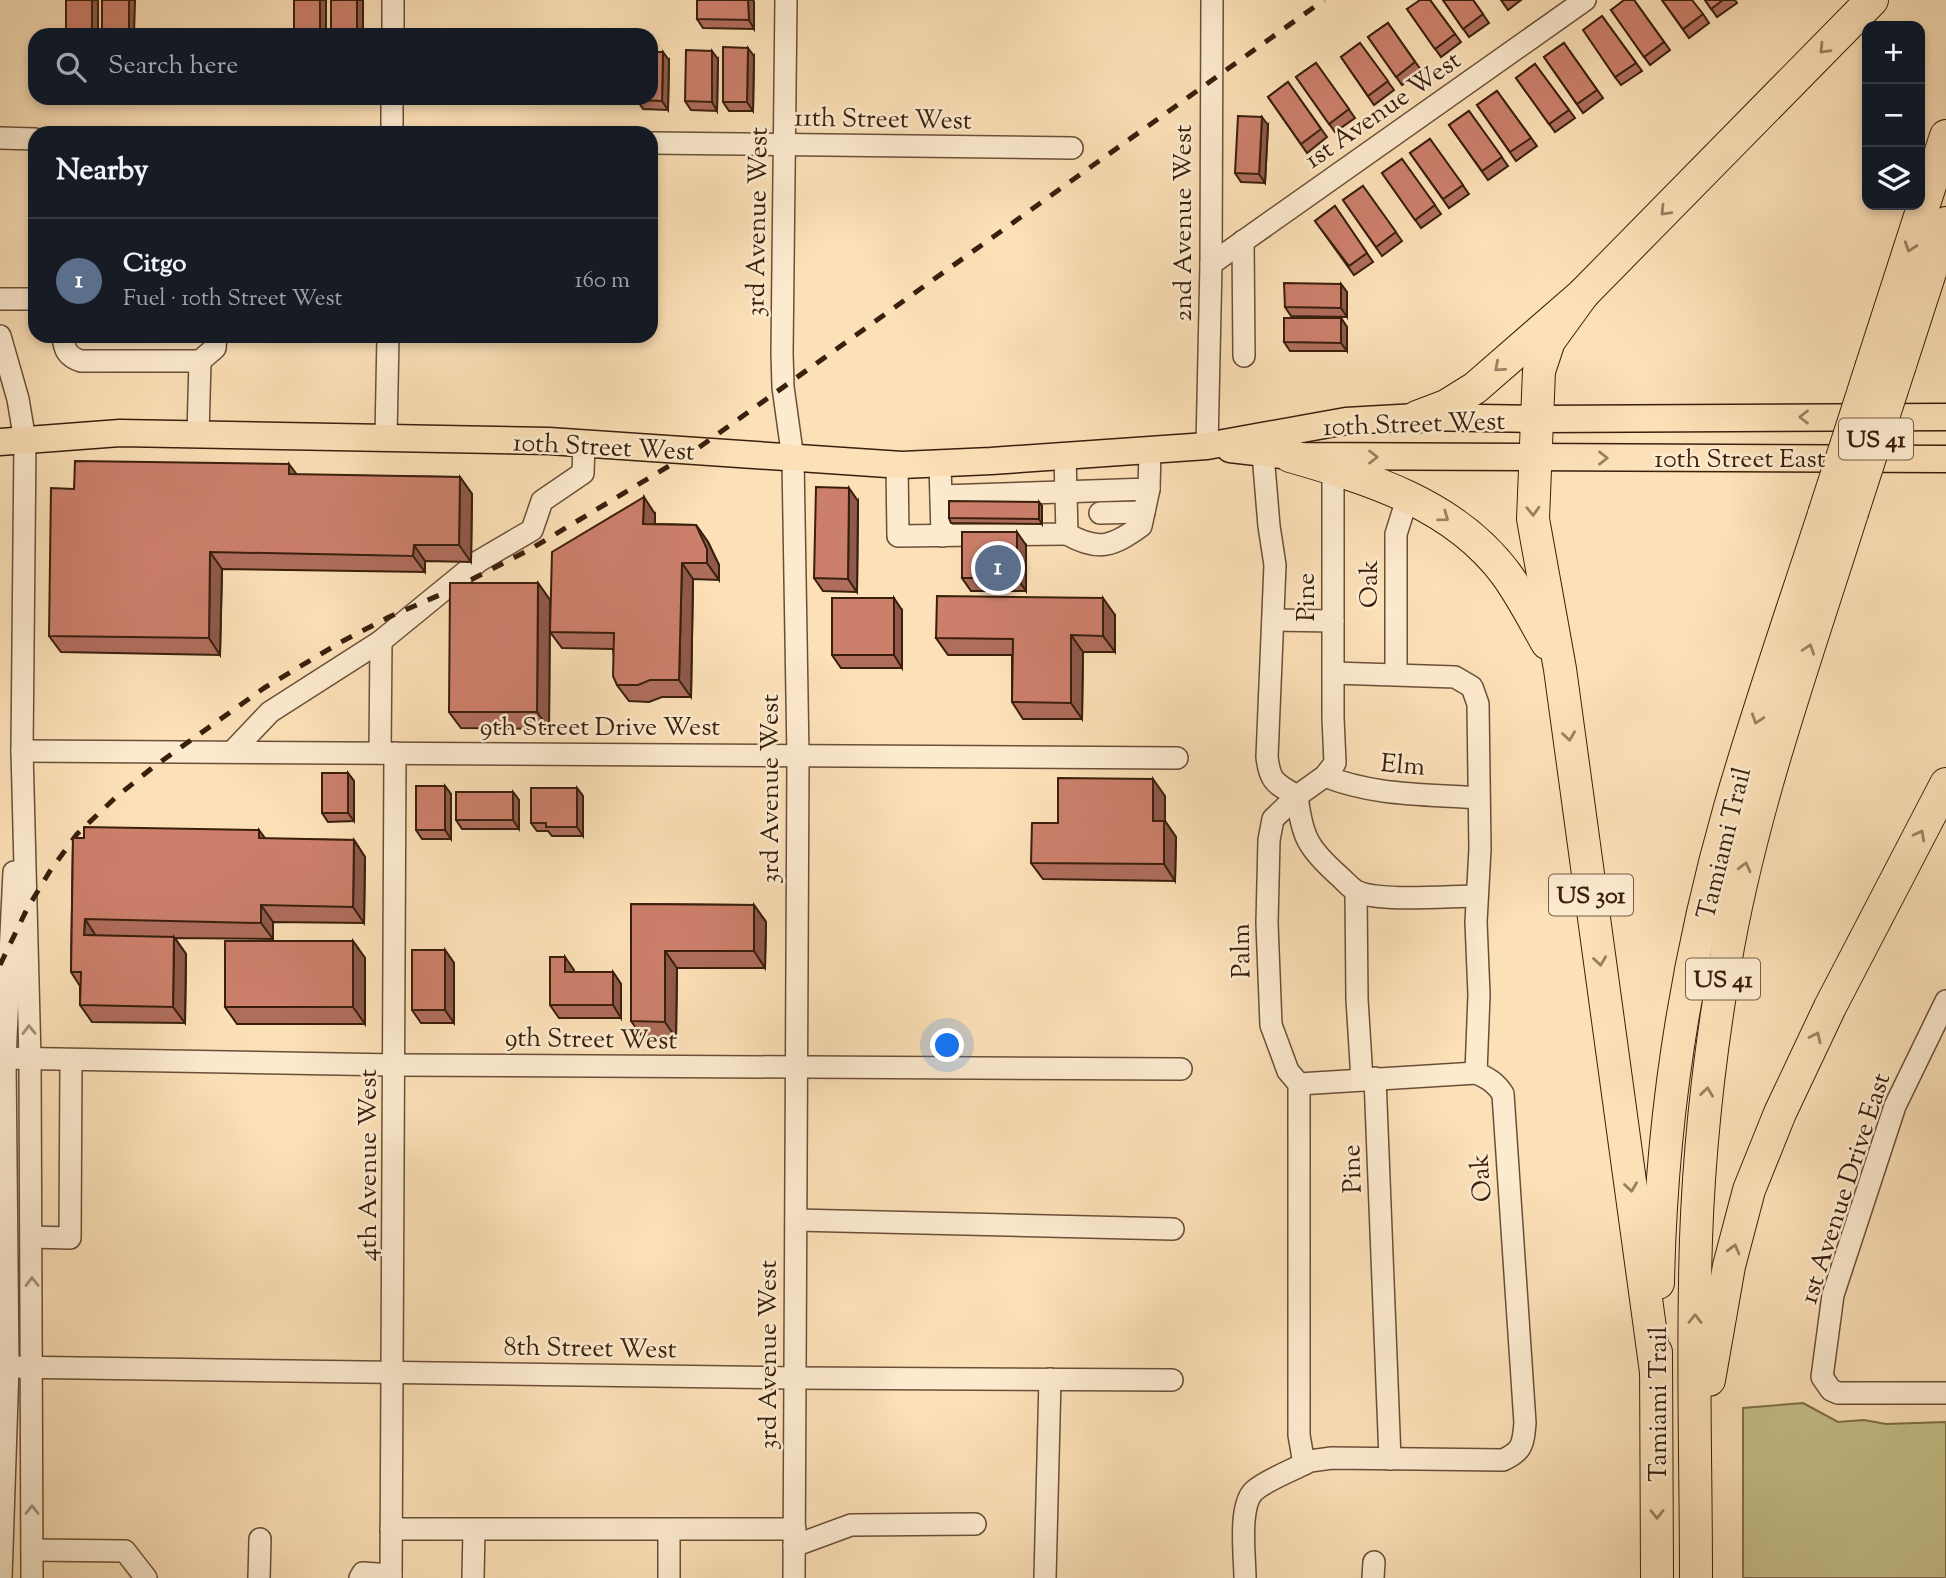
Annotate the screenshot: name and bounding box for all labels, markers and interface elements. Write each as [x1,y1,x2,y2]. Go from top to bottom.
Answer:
map controls [1862,21,1925,210]
button: + [1862,21,1925,84]
search box [28,28,658,105]
one-way arrow [1819,40,1832,53]
street label: 1st Avenue West [1298,43,1469,179]
icon: search [52,48,90,86]
text: Search here [108,48,238,85]
button: − [1862,84,1925,147]
street label: 11th Street West [794,100,972,141]
street label: 2nd Avenue West [1166,124,1203,322]
street label: 3rd Avenue West [738,127,779,317]
button: layers [1862,147,1925,210]
text: Nearby [56,150,148,193]
one-way arrow [1660,203,1673,216]
one-way arrow [1904,241,1918,253]
text: Citgo [123,246,187,283]
text: 1 [75,265,83,298]
text: 160 m [575,265,630,298]
text: Fuel · 10th Street West [123,283,342,316]
one-way arrow [1494,359,1507,371]
street label: 10th Street West [1322,404,1506,447]
one-way arrow [1799,409,1809,425]
road number: US 41 [1839,418,1913,460]
street label: 10th Street West [512,425,696,472]
street label: 10th Street East [1654,442,1826,479]
one-way arrow [1368,449,1378,465]
one-way arrow [1598,450,1609,466]
one-way arrow [1526,506,1541,517]
one-way arrow [1436,509,1449,522]
pin: 1 [975,542,1021,594]
street label: Oak [1352,560,1389,608]
street label: Pine [1289,573,1326,621]
one-way arrow [1800,643,1815,655]
street label: 3rd Avenue West [753,694,790,884]
street label: 9th Street Drive West [480,710,720,747]
one-way arrow [1751,712,1765,724]
one-way arrow [1562,730,1577,742]
street label: Elm [1379,746,1427,787]
street label: Tamiami Trail [1689,764,1762,924]
one-way arrow [1911,830,1925,842]
one-way arrow [1737,862,1751,874]
road number: US 301 [1549,874,1633,916]
street label: Palm [1224,923,1261,979]
one-way arrow [1592,955,1607,967]
road number: US 41 [1686,959,1760,1000]
street label: 9th Street West [504,1020,678,1061]
one-way arrow [22,1025,37,1036]
your location [930,1028,964,1062]
one-way arrow [1808,1032,1822,1044]
street label: 1st Avenue Drive East [1792,1068,1901,1309]
street label: 4th Avenue West [351,1069,388,1261]
one-way arrow [1699,1086,1714,1097]
street label: Pine [1334,1144,1373,1194]
street label: Oak [1462,1152,1503,1203]
one-way arrow [1623,1181,1638,1192]
one-way arrow [1726,1243,1740,1255]
street label: 3rd Avenue West [751,1260,788,1450]
one-way arrow [24,1277,40,1287]
one-way arrow [1687,1313,1703,1323]
street label: Tamiami Trail [1641,1326,1678,1482]
street label: 8th Street West [503,1329,677,1370]
one-way arrow [24,1504,40,1515]
one-way arrow [1649,1508,1664,1519]

